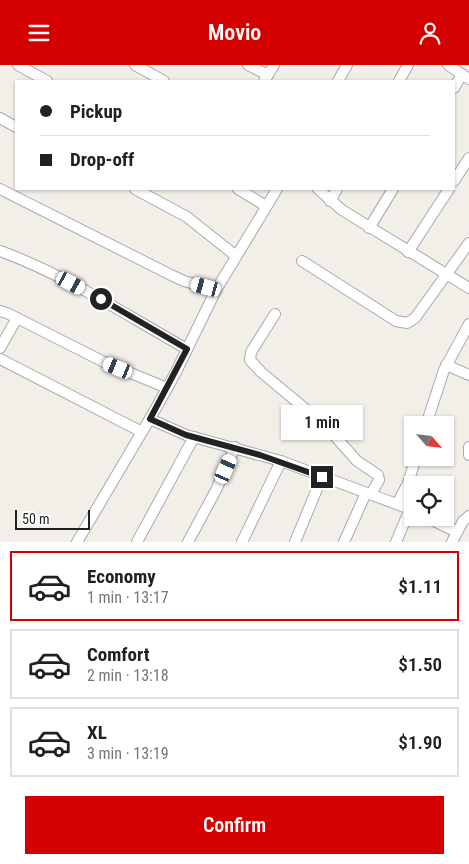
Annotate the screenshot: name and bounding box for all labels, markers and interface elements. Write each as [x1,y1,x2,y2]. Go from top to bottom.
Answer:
icon: menu [25,19,53,47]
icon: person [416,19,444,47]
text: Movio [208,20,261,45]
text: Pickup [70,100,122,123]
text: Drop-off [70,148,134,171]
car [54,269,87,297]
car [189,276,222,298]
route start [90,288,112,310]
car [101,355,134,381]
callout: 1 min [281,405,363,439]
text: 1 min [304,413,340,432]
north arrow [404,416,454,466]
map controls [404,416,454,526]
car [213,452,238,486]
route end [311,466,333,488]
button: locate [404,476,454,526]
scale bar [15,507,90,530]
text: 50 m [22,511,50,527]
icon: car [27,564,72,609]
text: Economy [87,565,156,588]
text: $1.11 [398,575,442,598]
text: 1 min · 13:17 [87,588,169,607]
icon: car [27,642,72,687]
text: Comfort [87,643,150,666]
text: $1.50 [398,653,442,676]
text: 2 min · 13:18 [87,666,169,685]
icon: car [27,720,72,765]
text: XL [87,721,107,744]
text: $1.90 [398,731,442,754]
text: 3 min · 13:19 [87,744,169,763]
button: Confirm [25,796,444,854]

